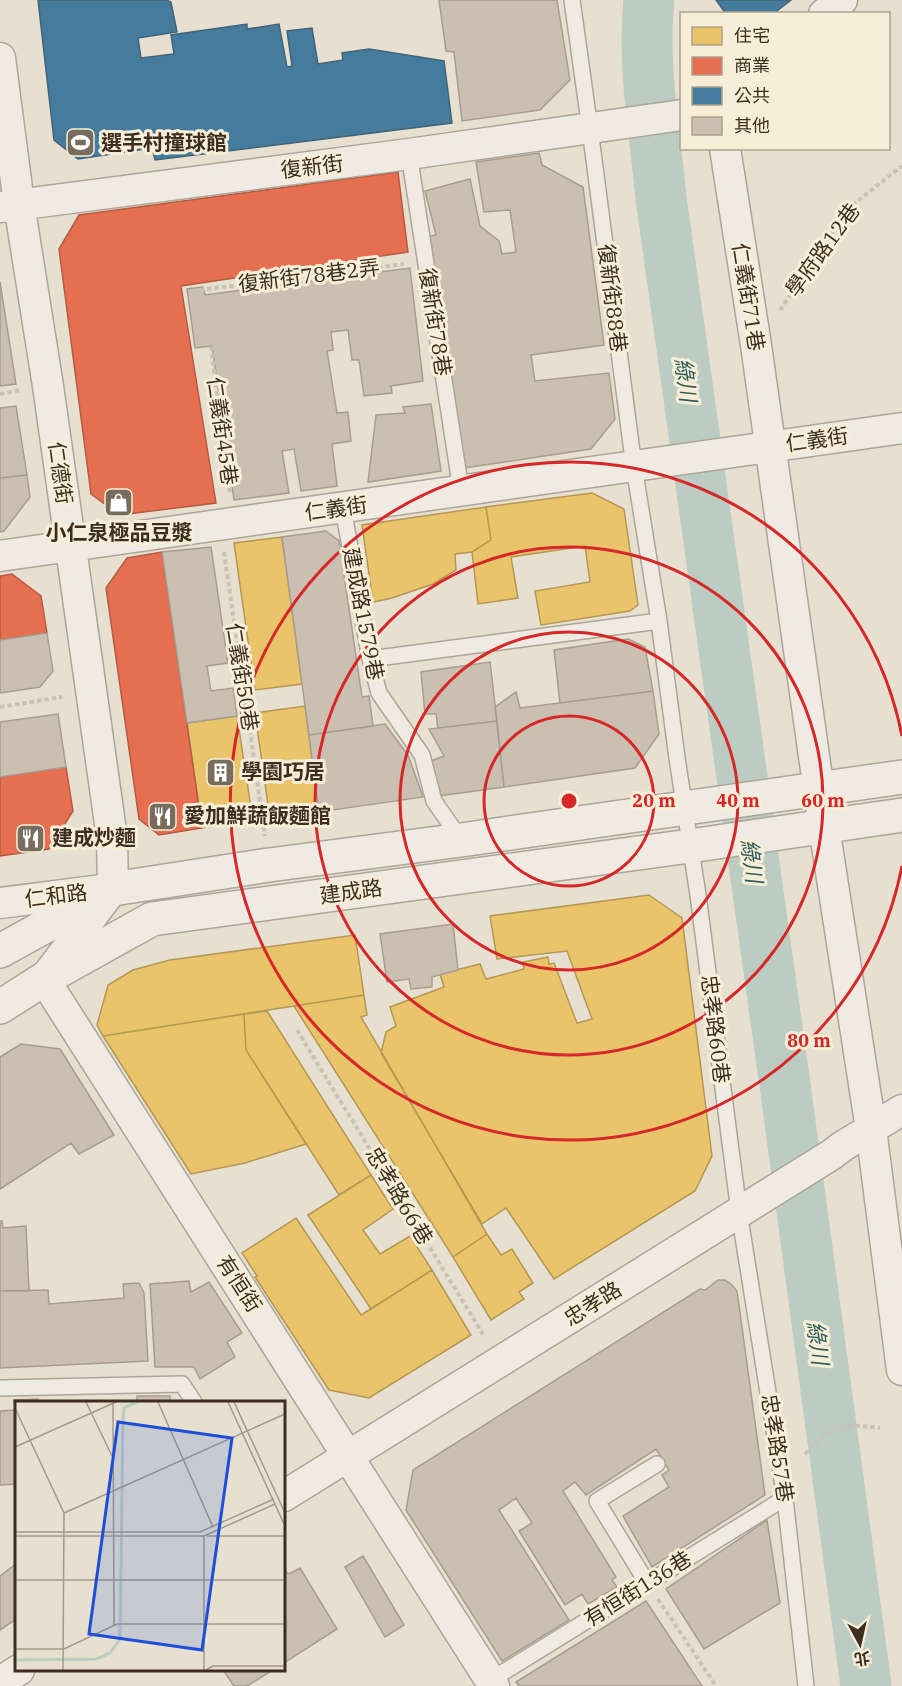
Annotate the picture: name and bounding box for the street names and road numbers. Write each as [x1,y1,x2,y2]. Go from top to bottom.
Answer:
street label: 復新街 [279,148,345,184]
street label: 學府路12巷 [779,197,866,302]
street label: 仁義街71巷 [727,241,771,353]
street label: 復新街88巷 [592,242,634,354]
street label: 復新街78巷2弄 [236,252,381,298]
street label: 復新街78巷 [414,266,458,378]
street label: 仁義街45巷 [202,375,244,487]
street label: 仁義街 [784,421,850,457]
street label: 仁德街 [43,440,79,506]
street label: 仁義街 [303,490,369,526]
street label: 建成路1579巷 [337,545,391,682]
street label: 仁義街50巷 [221,621,265,733]
street label: 建成路 [318,873,384,909]
street label: 仁和路 [23,877,89,913]
street label: 忠孝路60巷 [695,973,737,1085]
street label: 忠孝路66巷 [360,1141,440,1249]
street label: 有恒街 [211,1249,269,1317]
street label: 忠孝路 [558,1275,627,1332]
street label: 忠孝路57巷 [756,1392,800,1504]
street label: 有恒街136巷 [578,1544,697,1632]

